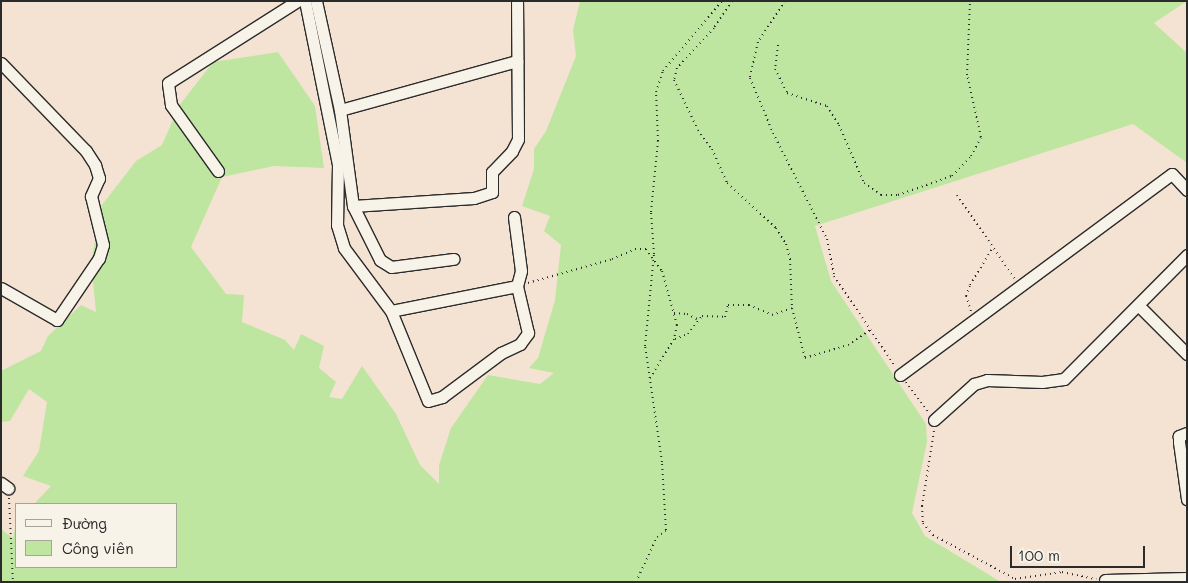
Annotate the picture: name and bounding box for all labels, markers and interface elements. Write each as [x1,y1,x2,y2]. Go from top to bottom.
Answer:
legend [15,503,178,568]
text: Đường [62,513,107,533]
scale bar [1013,536,1148,568]
text: Công viên [62,538,134,558]
text: 100 m [1018,545,1060,565]

